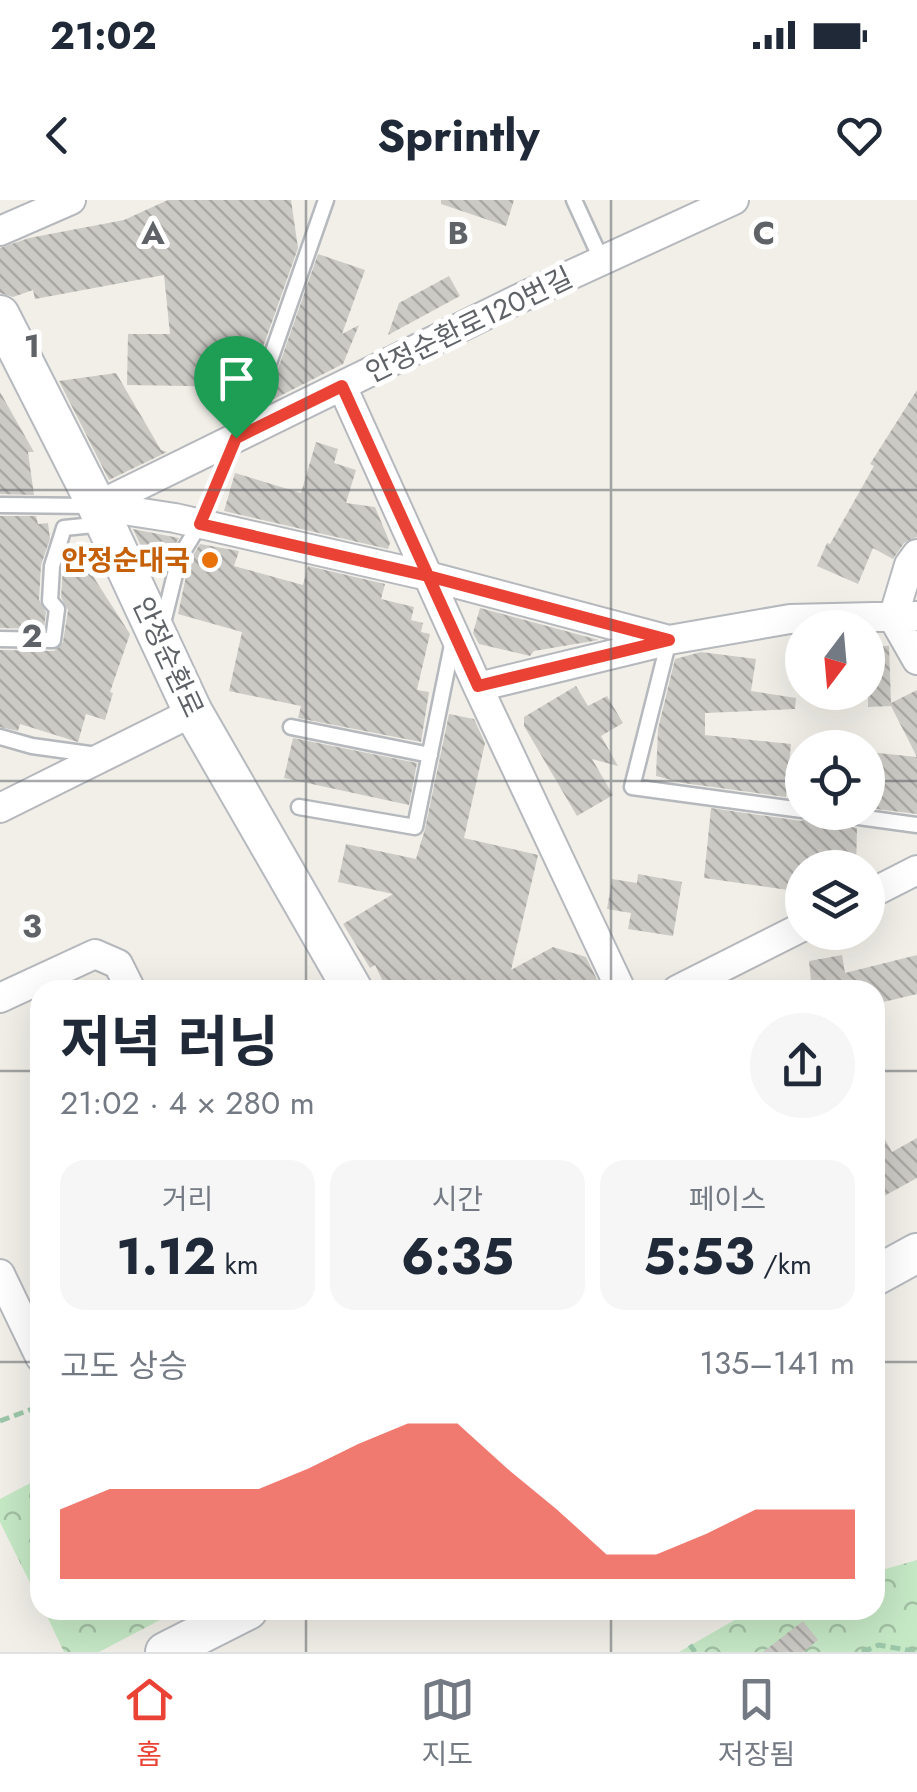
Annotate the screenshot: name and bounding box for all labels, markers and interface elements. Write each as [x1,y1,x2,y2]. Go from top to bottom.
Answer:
text: 21:02 [50,8,157,63]
text: Sprintly [377,103,540,168]
icon: back [30,108,85,163]
icon: heart [832,108,887,163]
text: A [140,210,165,256]
text: B [447,210,469,256]
text: C [753,210,775,256]
street label: 안정순환로120번길 [359,257,579,393]
text: 1 [24,323,40,369]
pin [194,336,279,439]
icon: arrive [209,351,264,406]
place label: 안정순대국 [61,540,190,581]
marker: 안정순대국 [199,549,221,571]
street label: 안정순환로 [122,590,214,724]
north arrow [785,610,885,710]
map controls [785,610,885,950]
text: 2 [22,613,43,659]
button: locate [785,730,885,830]
button: layers [785,850,885,950]
text: 3 [22,903,42,949]
text: 저녁 러닝 [60,1002,279,1082]
button: share [750,1013,855,1118]
text: 21:02 · 4 × 280 m [60,1080,315,1126]
text: 거리 [162,1179,213,1220]
text: 시간 [432,1179,483,1220]
text: 페이스 [689,1179,766,1220]
text: 1.12 [116,1220,216,1293]
text: 6:35 [401,1220,514,1293]
text: 5:53 [643,1220,755,1293]
text: km [216,1244,259,1285]
text: /km [755,1244,812,1285]
text: 135–141 m [699,1340,855,1386]
text: 고도 상승 [60,1343,187,1389]
tab: 홈 [122,1672,177,1775]
tab: 지도 [420,1672,475,1775]
tab: 저장됨 [718,1672,795,1775]

